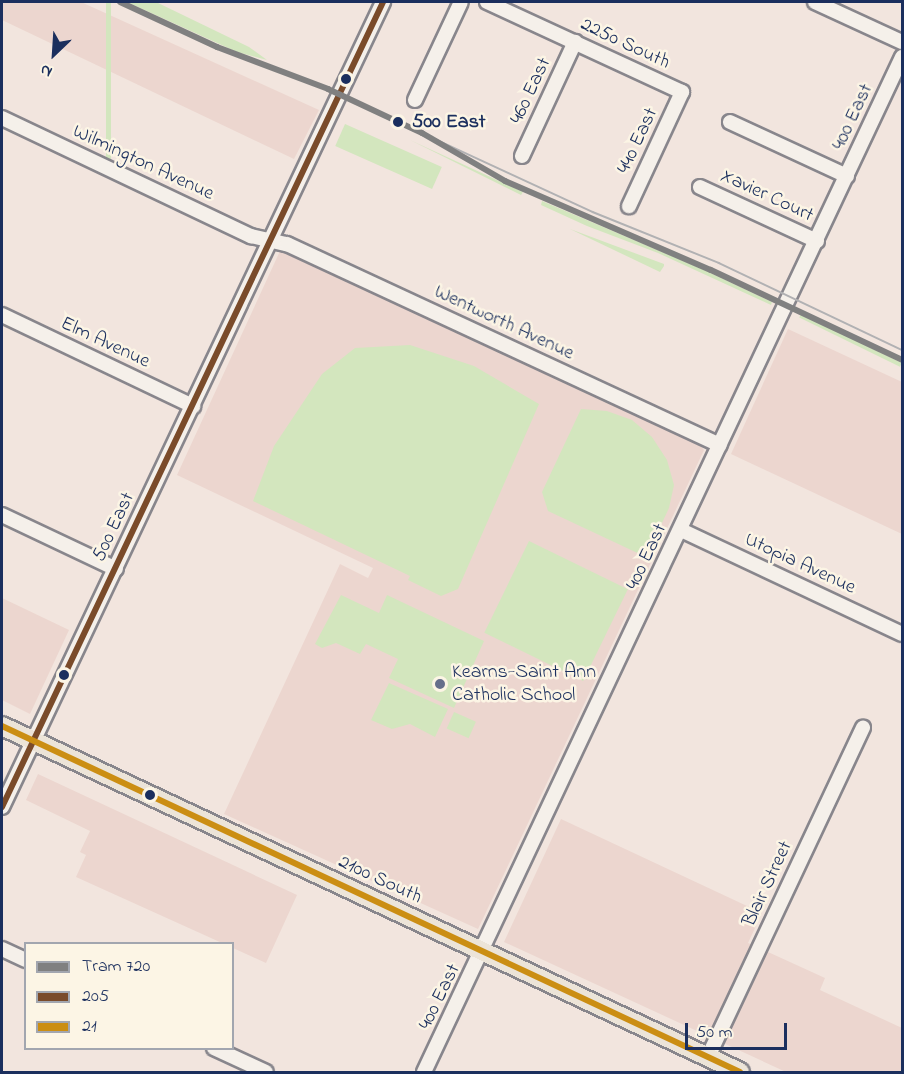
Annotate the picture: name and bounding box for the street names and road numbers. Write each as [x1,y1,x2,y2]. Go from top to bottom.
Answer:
street label: 2250 South [577,13,673,75]
street label: 460 East [505,54,557,128]
street label: 400 East [827,80,879,154]
street label: 440 East [612,104,664,178]
street label: Wilmington Avenue [68,120,218,206]
street label: Xavier Court [717,164,817,228]
street label: Wentworth Avenue [430,280,578,366]
street label: Elm Avenue [57,312,153,374]
street label: 500 East [88,489,140,565]
street label: 400 East [621,520,673,594]
street label: Utopia Avenue [741,528,859,600]
street label: Blair Street [738,837,798,931]
street label: 2100 South [334,850,426,910]
street label: 400 East [414,960,466,1034]

